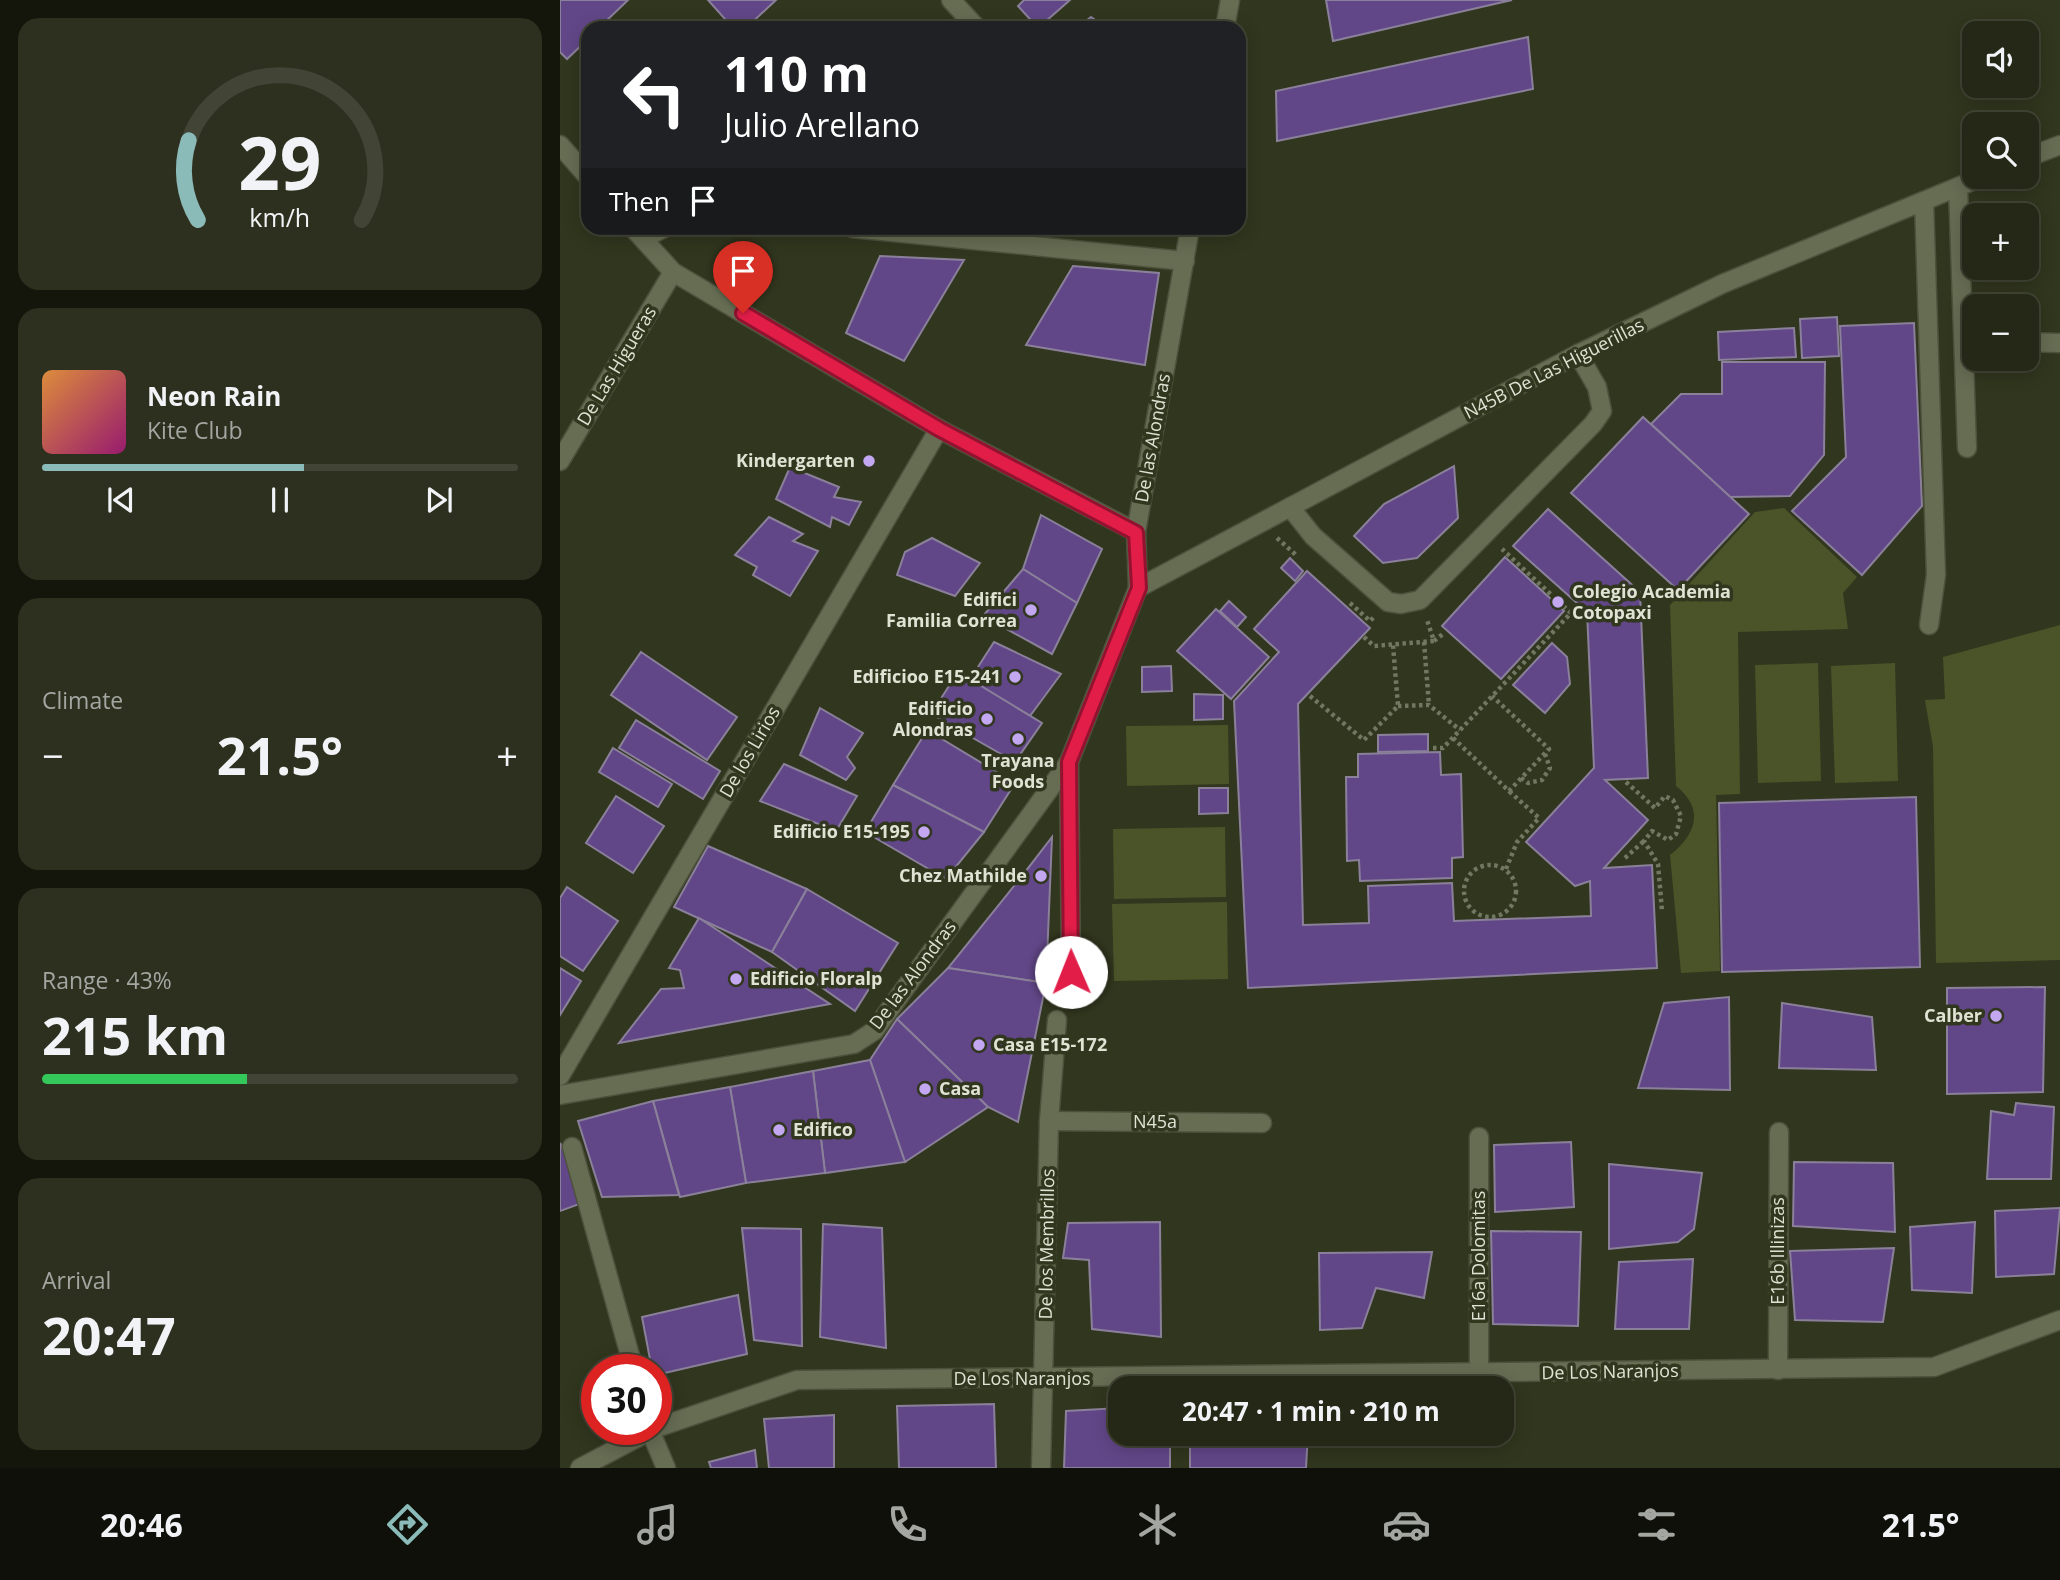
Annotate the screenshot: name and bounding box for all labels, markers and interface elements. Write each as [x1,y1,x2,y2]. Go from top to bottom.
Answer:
map controls [1962,21,2039,371]
button: sound [1962,21,2039,98]
text: 110 m [724,40,869,106]
icon: left [609,49,700,140]
text: Julio Arellano [724,103,920,146]
text: 29 [238,112,322,211]
button: search [1962,112,2039,189]
icon: arrive [684,182,722,220]
text: Then [609,183,670,219]
text: km/h [250,200,310,234]
button: + [1962,203,2039,280]
pin [713,241,773,313]
icon: arrive [724,252,762,290]
button: − [1962,294,2039,371]
street label: De Las Higueras [571,301,661,430]
street label: N45B De Las Higuerillas [1459,312,1648,424]
street label: De las Alondras [1129,372,1175,504]
text: Neon Rain [147,378,281,414]
text: Kite Club [147,414,242,446]
place label: Kindergarten [736,448,855,472]
marker: Kindergarten [861,453,877,469]
icon: previous [102,481,140,519]
icon: pause [261,481,299,519]
icon: next [420,481,458,519]
place label: Colegio Academia Cotopaxi [1572,579,1731,624]
place label: Edifici Familia Correa [886,587,1017,632]
marker: Colegio Academia Cotopaxi [1550,594,1566,610]
marker: Edifici Familia Correa [1023,602,1039,618]
place label: Edificioo E15-241 [853,664,1001,688]
marker: Edificioo E15-241 [1007,669,1023,685]
text: Climate [42,684,123,716]
place label: Edificio Alondras [893,696,973,741]
street label: De los Lirios [713,701,785,802]
marker: Edificio Alondras [979,711,995,727]
text: 21.5° [217,719,343,790]
text: − [42,729,64,781]
text: + [496,729,518,781]
marker: Trayana Foods [1010,731,1026,747]
place label: Trayana Foods [981,748,1055,793]
place label: Edificio E15-195 [773,819,910,843]
marker: Edificio E15-195 [916,824,932,840]
place label: Chez Mathilde [899,863,1027,887]
marker: Chez Mathilde [1033,868,1049,884]
street label: De las Alondras [863,915,961,1034]
position arrow [1034,935,1108,1009]
text: Range · 43% [42,964,172,996]
place label: Edificio Floralp [750,966,882,990]
marker: Edificio Floralp [728,971,744,987]
text: 215 km [42,999,228,1070]
place label: Calber [1924,1003,1982,1027]
marker: Calber [1988,1008,2004,1024]
place label: Casa E15-172 [993,1032,1107,1056]
marker: Casa E15-172 [971,1037,987,1053]
place label: Casa [939,1076,981,1100]
marker: Casa [917,1081,933,1097]
street label: N45a [1133,1109,1177,1133]
place label: Edifico [793,1117,853,1141]
marker: Edifico [771,1122,787,1138]
street label: De los Membrillos [1033,1168,1059,1320]
street label: E16a Dolomitas [1466,1191,1490,1321]
street label: E16b Illinizas [1765,1197,1789,1305]
text: Arrival [42,1264,111,1296]
text: 20:47 [42,1299,176,1370]
speed limit sign: 30 [581,1354,672,1445]
street label: De Los Naranjos [1541,1358,1679,1384]
street label: De Los Naranjos [953,1366,1091,1390]
text: 20:47 · 1 min · 210 m [1182,1393,1440,1429]
icon: directions [383,1500,432,1549]
icon: music [633,1500,682,1549]
icon: phone [883,1500,932,1549]
icon: climate [1133,1500,1182,1549]
icon: car [1382,1500,1431,1549]
icon: filters [1632,1500,1681,1549]
text: 20:46 [100,1503,183,1546]
text: 21.5° [1882,1503,1960,1546]

